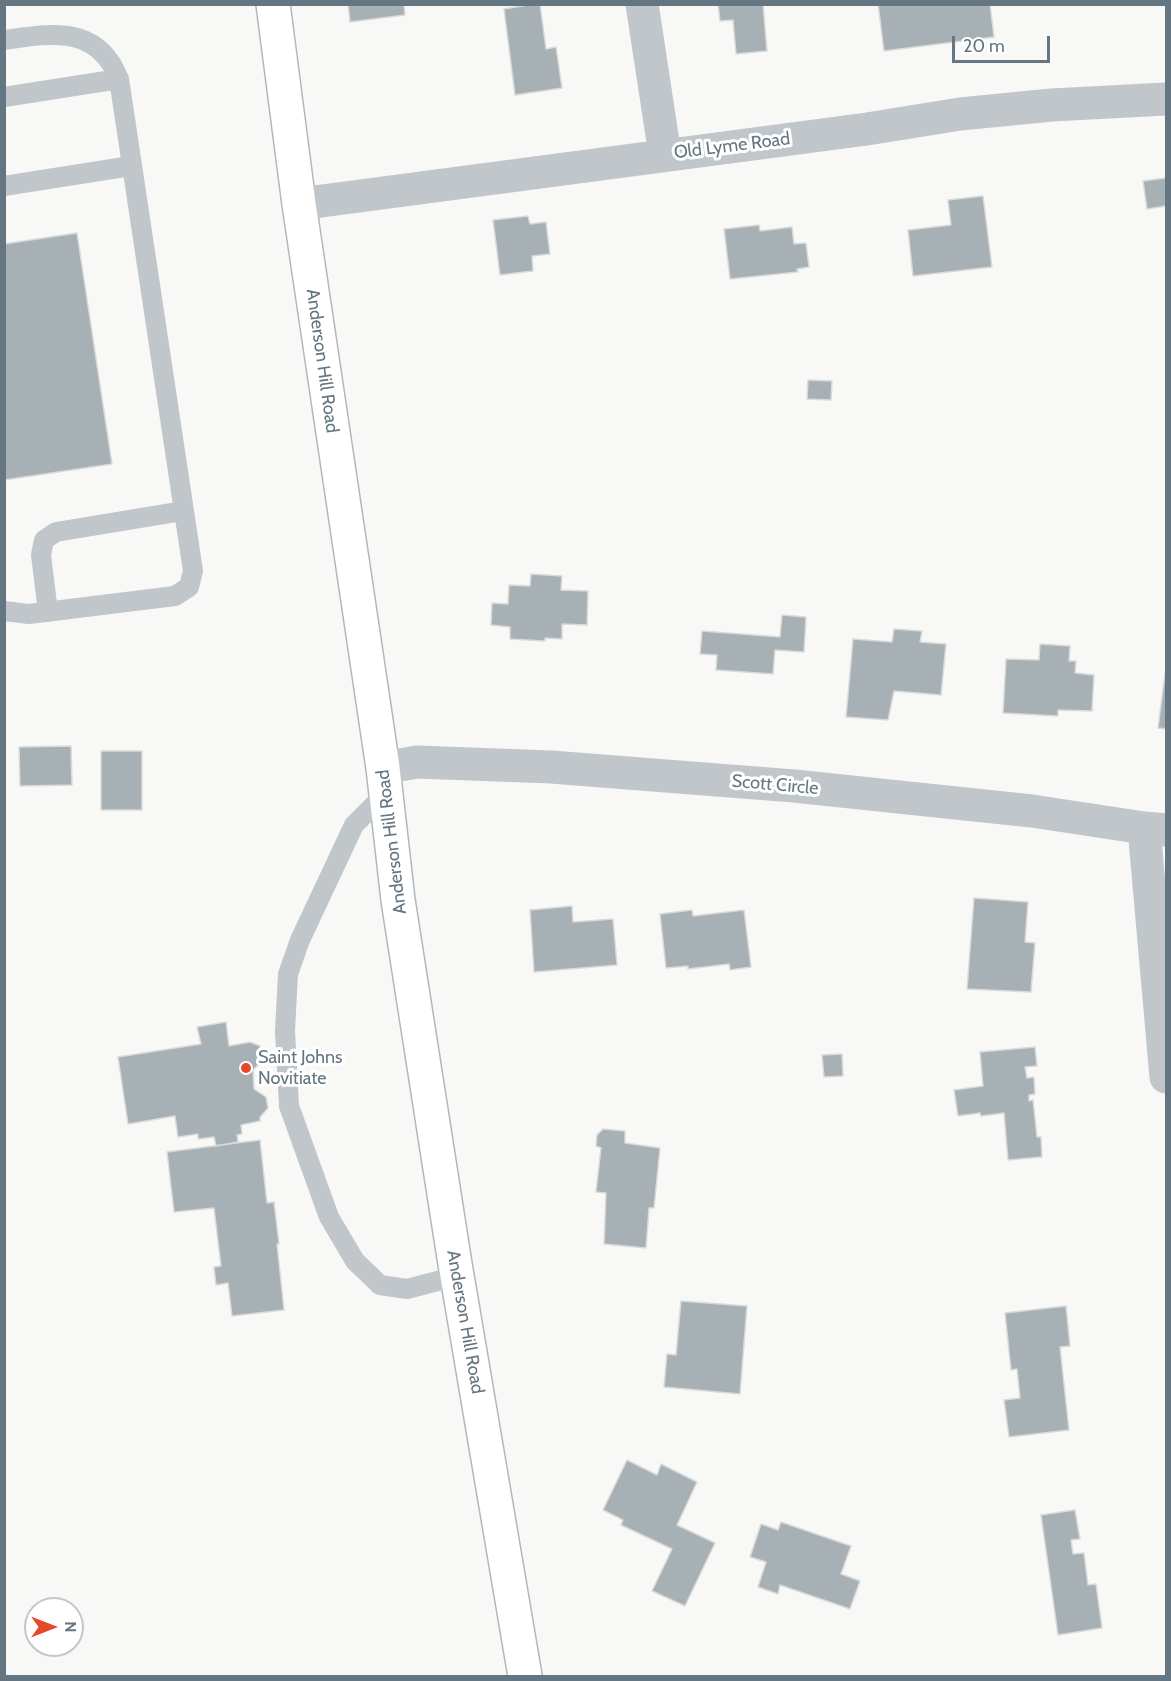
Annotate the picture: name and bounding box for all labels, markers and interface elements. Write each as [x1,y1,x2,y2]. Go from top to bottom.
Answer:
scale bar [955,24,1052,62]
text: 20 m [963,35,1005,57]
street label: Old Lyme Road [673,128,791,164]
street label: Anderson Hill Road [301,287,343,435]
street label: Anderson Hill Road [372,768,412,916]
street label: Scott Circle [731,770,819,800]
place label: Saint Johns Novitiate [258,1047,343,1090]
marker: Saint Johns Novitiate [239,1061,253,1075]
street label: Anderson Hill Road [442,1249,488,1395]
north arrow [24,1597,84,1657]
text: N [61,1621,80,1633]

